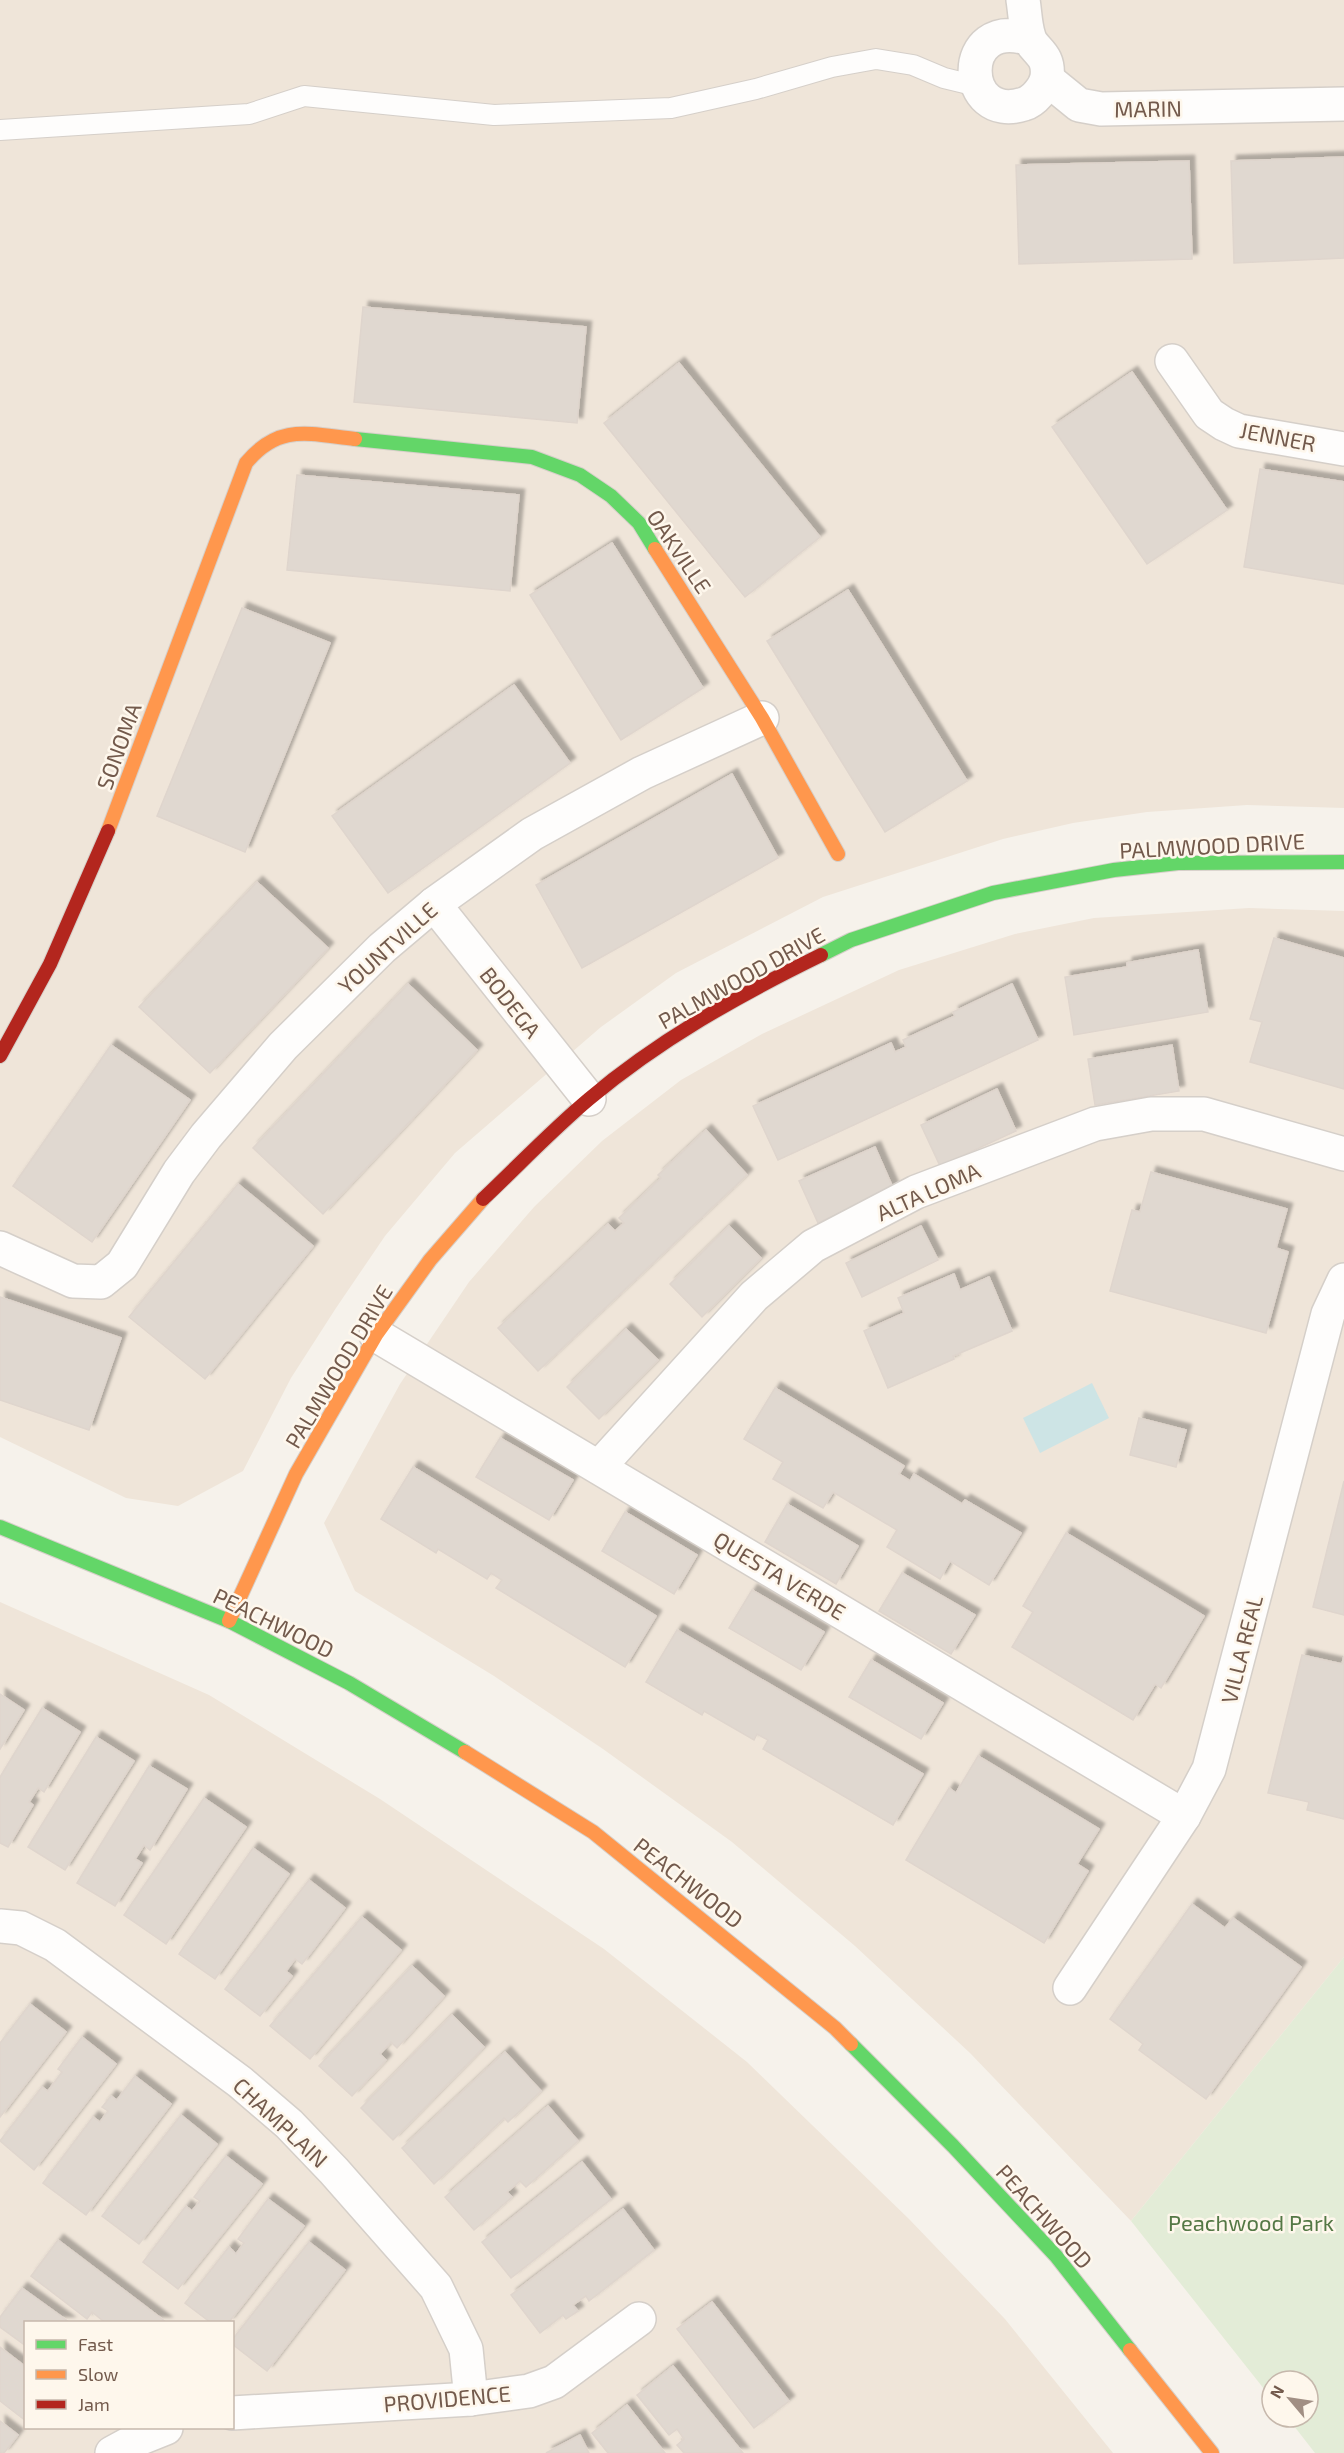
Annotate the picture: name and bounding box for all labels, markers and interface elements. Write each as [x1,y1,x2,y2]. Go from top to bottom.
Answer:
street label: MARIN [1114,94,1182,122]
street label: JENNER [1238,416,1318,456]
street label: OAKVILLE [643,504,717,598]
street label: SONOMA [90,699,146,793]
street label: PALMWOOD DRIVE [1118,827,1306,863]
street label: YOUNTVILLE [332,896,442,998]
street label: PALMWOOD DRIVE [653,921,829,1033]
street label: BODEGA [475,961,547,1043]
street label: ALTA LOMA [872,1156,984,1225]
street label: PALMWOOD DRIVE [279,1280,397,1452]
street label: QUESTA VERDE [709,1525,851,1625]
street label: PEACHWOOD [209,1582,339,1662]
street label: VILLA REAL [1215,1592,1267,1706]
street label: PEACHWOOD [629,1831,749,1933]
street label: CHAMPLAIN [228,2072,334,2172]
street label: PEACHWOOD [992,2159,1098,2273]
park label: Peachwood Park [1168,2209,1334,2235]
legend [24,2321,234,2429]
text: Fast [78,2333,113,2355]
text: Slow [78,2363,119,2385]
north arrow [1260,2369,1320,2429]
street label: PROVIDENCE [382,2379,512,2417]
text: N [1265,2382,1288,2401]
text: Jam [78,2393,110,2415]

